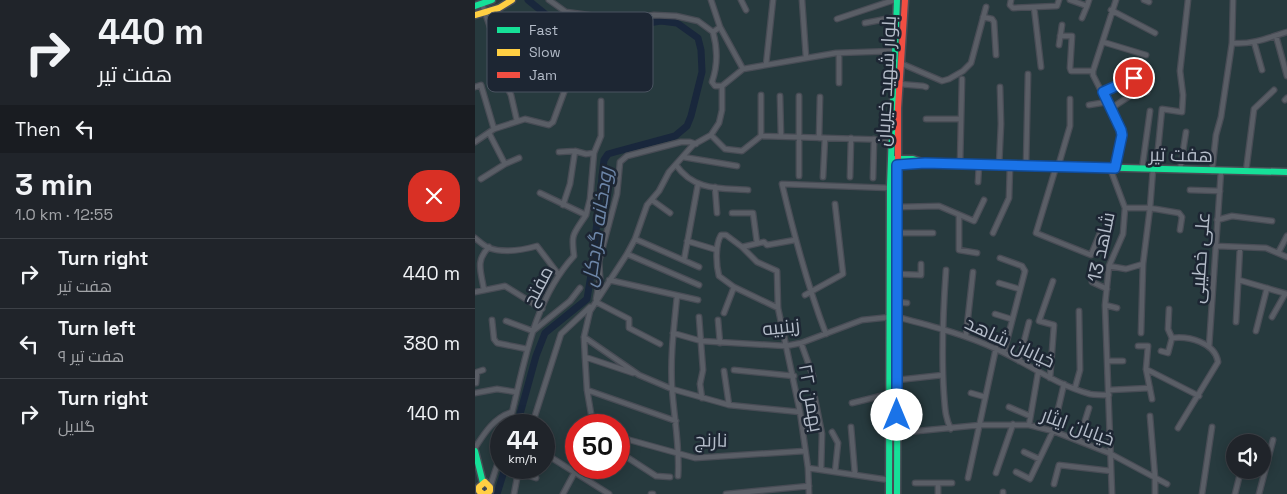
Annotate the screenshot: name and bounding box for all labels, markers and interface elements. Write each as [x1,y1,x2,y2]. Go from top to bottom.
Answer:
text: 440 m [98,10,204,54]
legend [487,12,653,92]
street label: بلوار شهید خیریان [870,15,902,147]
icon: right [15,20,80,85]
text: Fast [529,21,558,39]
text: Slow [529,43,561,61]
pin [1113,57,1155,99]
text: هفت تیر [98,60,172,88]
icon: arrive [1120,64,1148,92]
text: Jam [529,66,557,84]
icon: left [71,115,99,143]
text: Then [15,117,61,142]
street label: هفت تیر [1148,142,1213,168]
water label: رودخانه گردکل [576,164,619,288]
text: 3 min [15,165,93,204]
button: close [408,170,460,222]
text: 1.0 km · 12:55 [15,204,113,225]
street label: شاهد 13 [1081,210,1121,284]
street label: علی خطیبی [1184,211,1216,305]
text: Turn right [58,246,148,271]
icon: right [15,260,43,288]
text: 440 m [403,261,460,286]
street label: مفتح [517,262,560,311]
text: هفت تیر [58,276,112,297]
street label: خیابان شاهد [961,310,1059,374]
street label: زینبیه [761,313,801,341]
text: Turn left [58,316,136,341]
icon: left [15,330,43,358]
text: 380 m [403,331,460,356]
text: هفت تیر ۹ [58,346,124,367]
street label: ۲۲ بهمن [793,362,829,434]
text: Turn right [58,386,148,411]
position arrow [870,388,922,440]
icon: right [15,400,43,428]
text: 140 m [407,401,460,426]
street label: خیابان ایثار [1037,402,1118,452]
speed limit sign: 50 [565,414,630,479]
text: گلایل [58,416,95,437]
text: 44 [507,424,538,456]
street label: نارنج [694,427,728,454]
map controls [1226,434,1271,479]
button: sound [1226,434,1271,479]
text: km/h [508,451,537,467]

